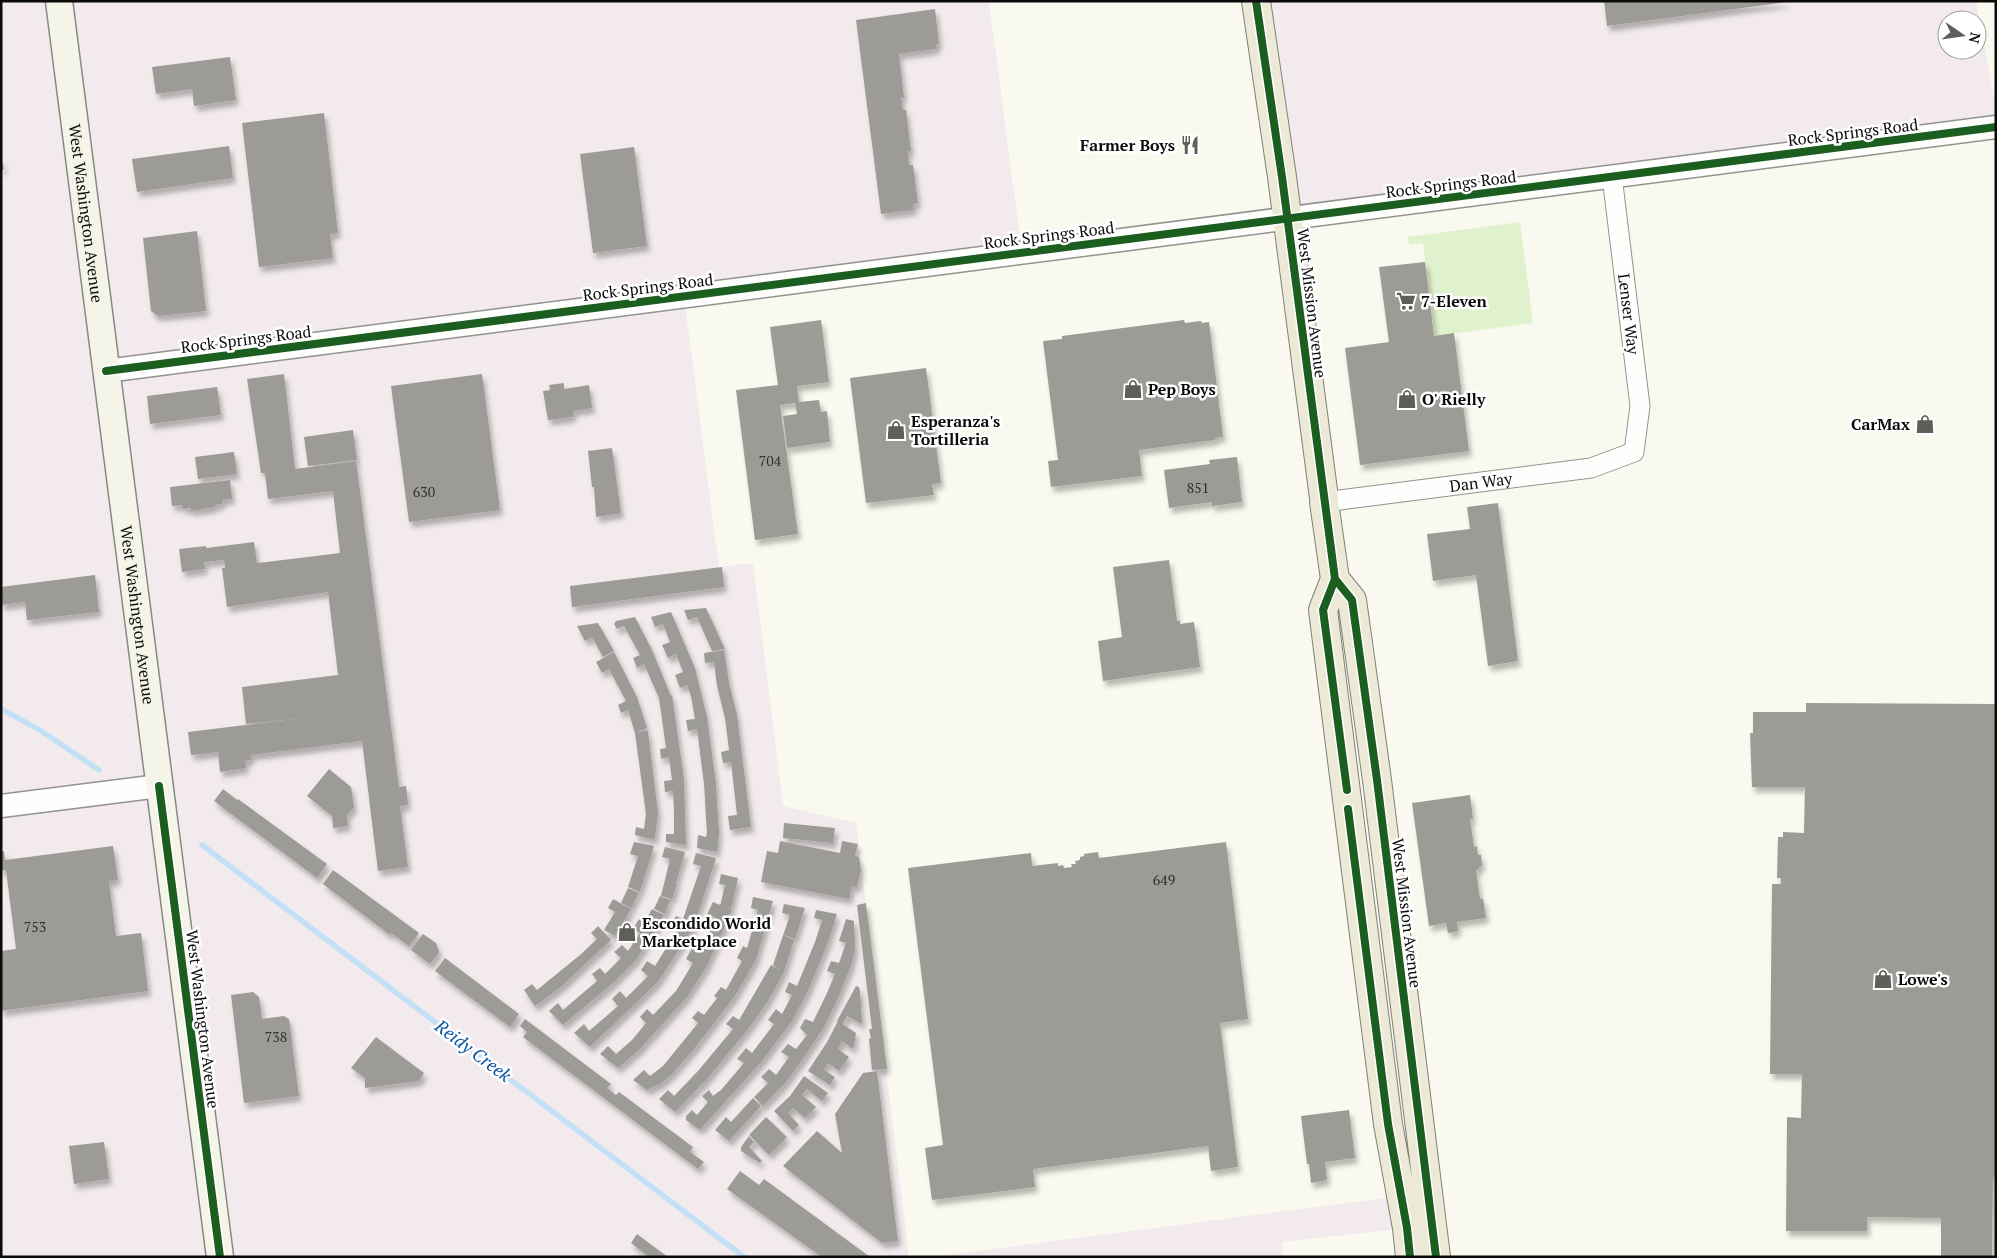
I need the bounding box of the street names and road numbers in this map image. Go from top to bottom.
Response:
street label: Rock Springs Road [1786,113,1920,151]
street label: West Washington Avenue [64,123,109,304]
street label: Rock Springs Road [1384,165,1518,203]
street label: Rock Springs Road [982,216,1116,254]
street label: West Mission Avenue [1292,227,1332,379]
street label: Rock Springs Road [581,268,715,306]
street label: Lenser Way [1613,272,1645,357]
street label: Rock Springs Road [179,320,313,358]
street label: Dan Way [1448,467,1514,497]
street label: West Washington Avenue [115,524,160,706]
street label: West Mission Avenue [1387,837,1427,989]
street label: West Washington Avenue [181,928,225,1110]

